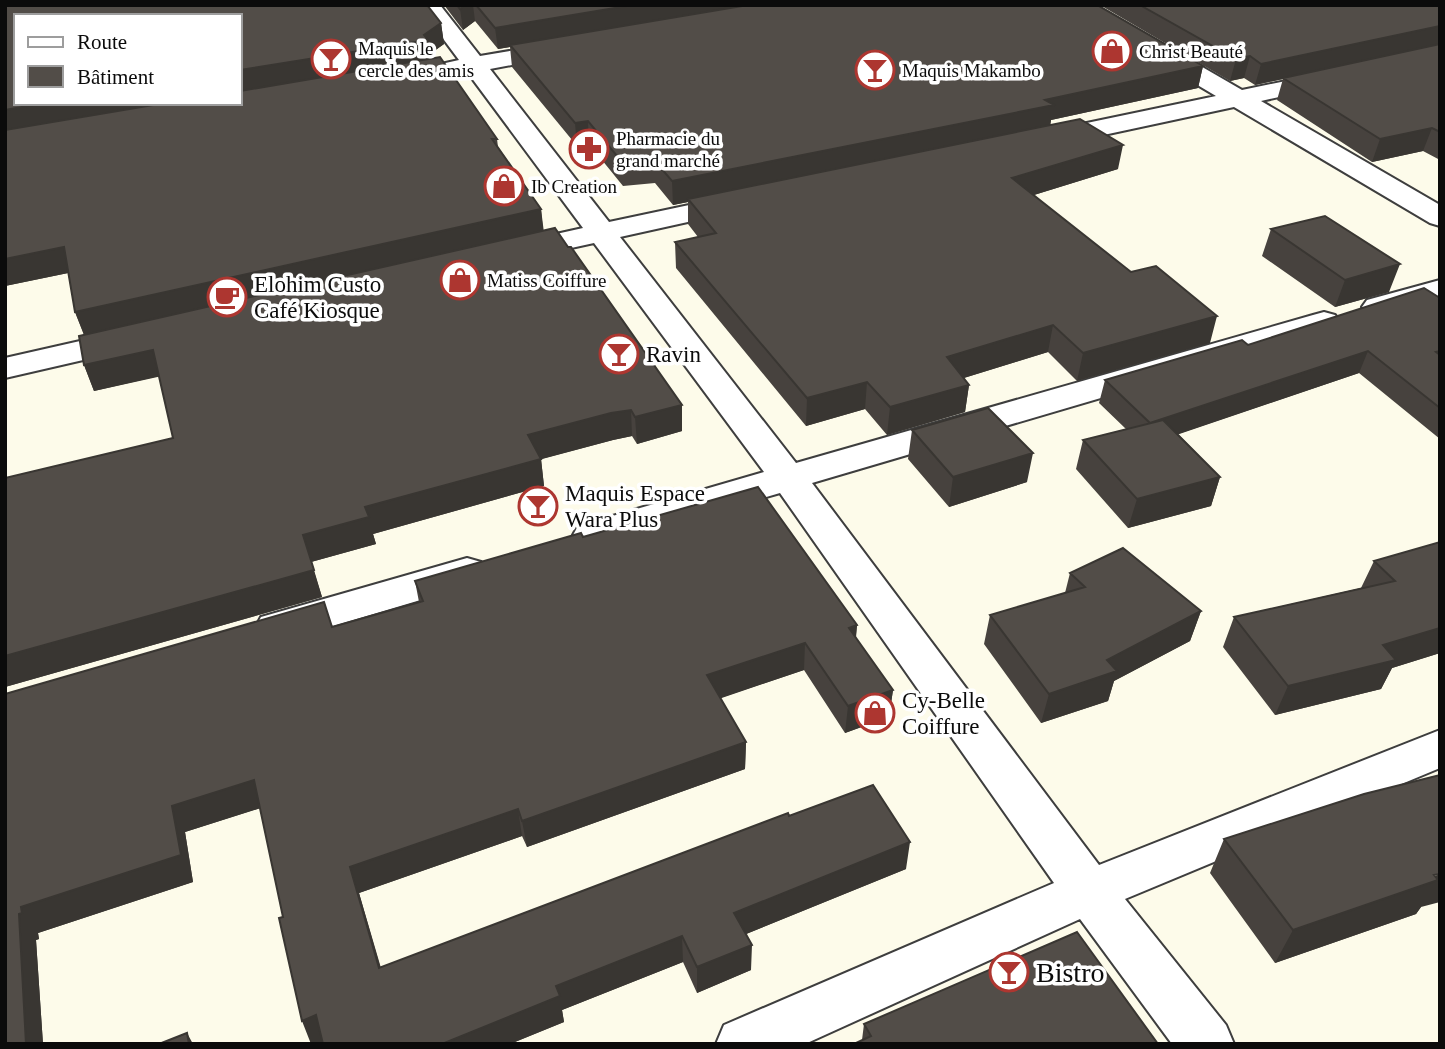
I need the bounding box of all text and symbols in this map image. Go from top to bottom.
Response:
legend [14,14,242,105]
text: Route [77,30,127,54]
shop icon: Christ Beauté [1091,30,1133,72]
bar icon: Maquis le cercle des amis [310,38,352,80]
place label: Maquis le cercle des amis [358,38,474,81]
place label: Christ Beauté [1139,41,1243,62]
bar icon: Maquis Makambo [854,49,896,91]
place label: Maquis Makambo [902,60,1041,81]
text: Bâtiment [77,65,154,89]
pharmacy icon: Pharmacie du grand marché [568,128,610,170]
place label: Pharmacie du grand marché [616,128,720,171]
shop icon: Ib Creation [483,165,525,207]
place label: Ib Creation [531,176,618,197]
shop icon: Matiss Coiffure [439,259,481,301]
place label: Matiss Coiffure [487,270,606,291]
place label: Elohim Custo Café Kiosque [254,272,381,323]
cafe icon: Elohim Custo Café Kiosque [206,276,248,318]
bar icon: Ravin [598,333,640,375]
place label: Ravin [646,342,701,367]
place label: Maquis Espace Wara Plus [565,481,705,532]
bar icon: Maquis Espace Wara Plus [517,485,559,527]
place label: Cy-Belle Coiffure [902,688,985,739]
shop icon: Cy-Belle Coiffure [854,692,896,734]
bar icon: Bistro [988,951,1030,993]
place label: Bistro [1036,957,1104,988]

